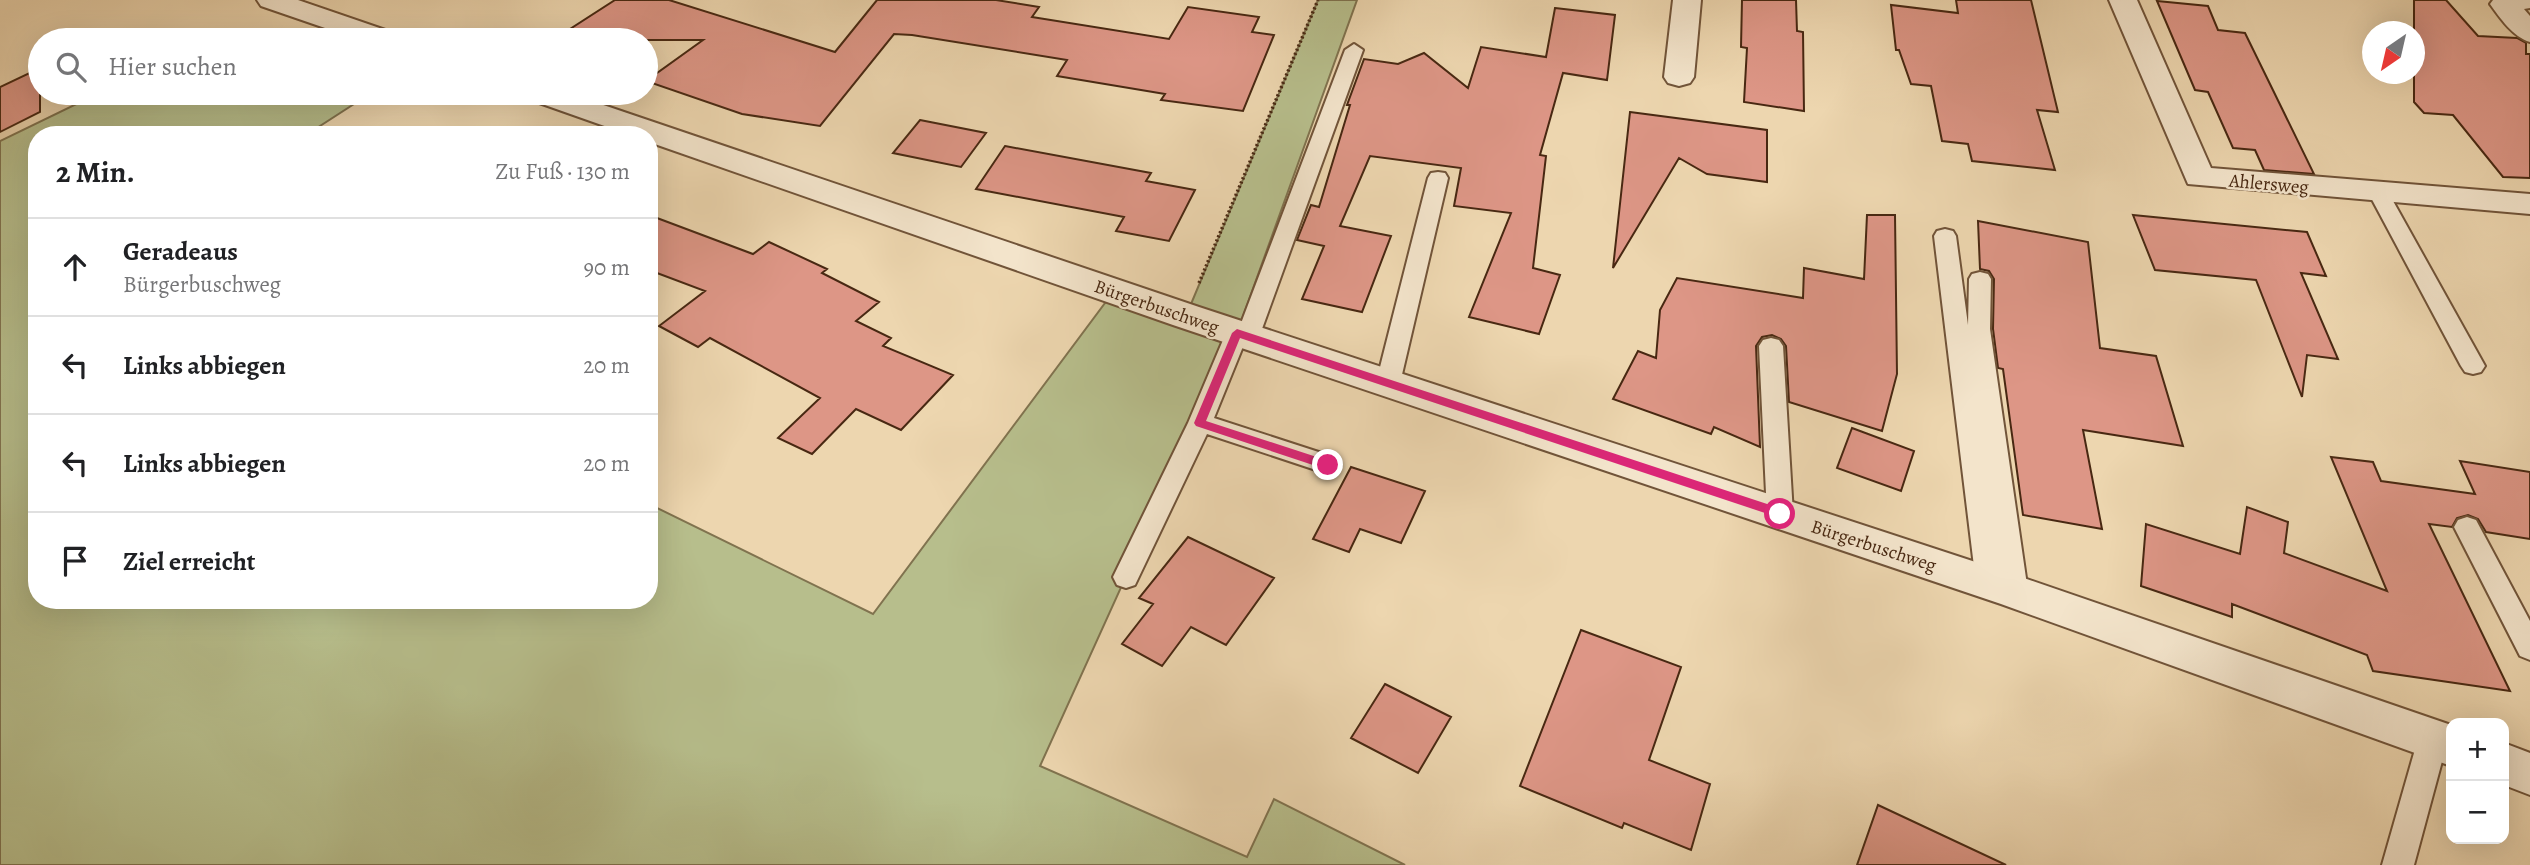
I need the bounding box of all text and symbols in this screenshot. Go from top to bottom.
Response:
north arrow [2362,21,2425,84]
search box [28,28,658,105]
icon: search [52,48,90,86]
text: Hier suchen [108,49,237,84]
text: 2 Min. [56,152,135,192]
text: Zu Fuß · 130 m [495,156,630,187]
street label: Ahlersweg [2227,167,2310,200]
text: Geradeaus [123,234,238,269]
icon: ahead [56,248,94,286]
text: 90 m [584,252,630,283]
text: Bürgerbuschweg [123,269,281,300]
street label: Bürgerbuschweg [1091,273,1223,341]
icon: left [56,346,94,384]
text: Links abbiegen [123,348,286,383]
text: 20 m [583,350,630,381]
icon: left [56,444,94,482]
text: Links abbiegen [123,446,286,481]
text: 20 m [583,448,630,479]
route end [1312,449,1343,480]
route start [1764,498,1795,529]
street label: Bürgerbuschweg [1808,513,1940,579]
icon: arrive [56,542,94,580]
text: Ziel erreicht [123,544,256,579]
map controls [2446,718,2509,844]
button: + [2446,718,2509,781]
button: − [2446,781,2509,844]

